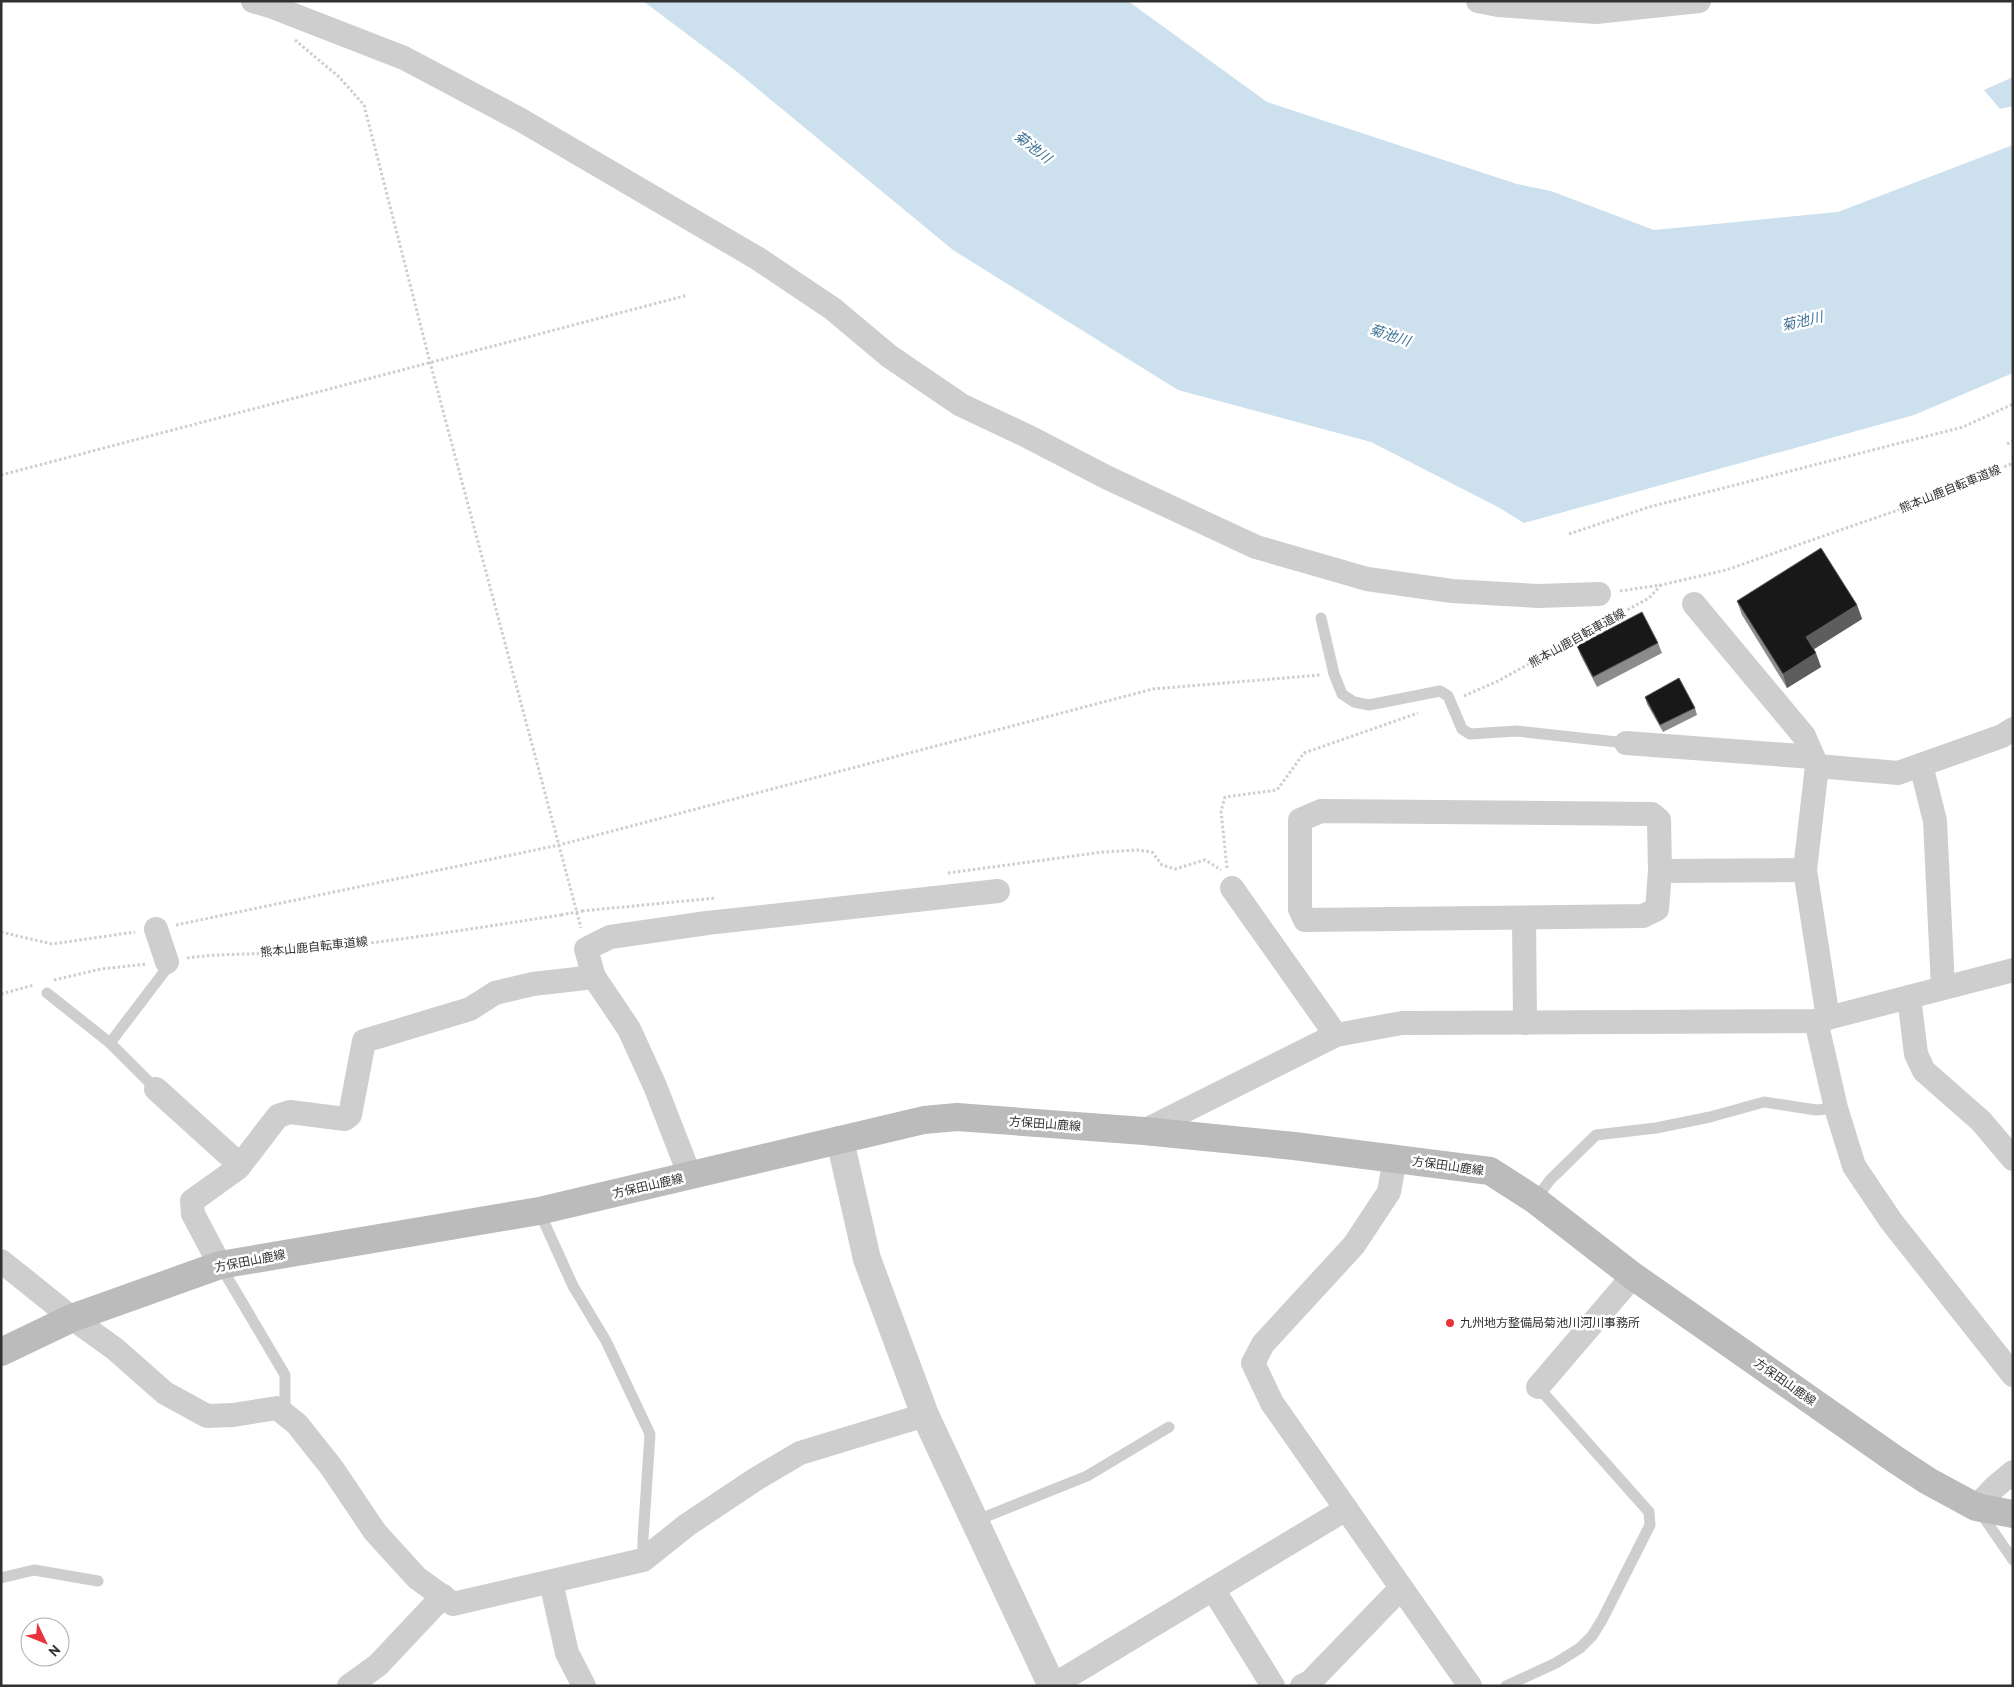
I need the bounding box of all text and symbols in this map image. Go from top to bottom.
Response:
water label: 菊池川 [1011,127,1057,168]
water label: 菊池川 [1780,307,1826,334]
water label: 菊池川 [1367,320,1415,351]
street label: 熊本山鹿自転車道線 [1897,461,2003,516]
street label: 熊本山鹿自転車道線 [1526,605,1628,670]
street label: 熊本山鹿自転車道線 [259,933,368,960]
street label: 方保田山鹿線 [1009,1114,1081,1133]
street label: 方保田山鹿線 [1411,1153,1485,1178]
street label: 方保田山鹿線 [611,1170,685,1201]
street label: 方保田山鹿線 [213,1246,287,1275]
place label: 九州地方整備局菊池川河川事務所 [1460,1315,1640,1330]
marker: 九州地方整備局菊池川河川事務所 [1444,1317,1456,1329]
street label: 方保田山鹿線 [1751,1355,1819,1408]
north arrow [20,1617,70,1667]
text: N [45,1641,64,1660]

